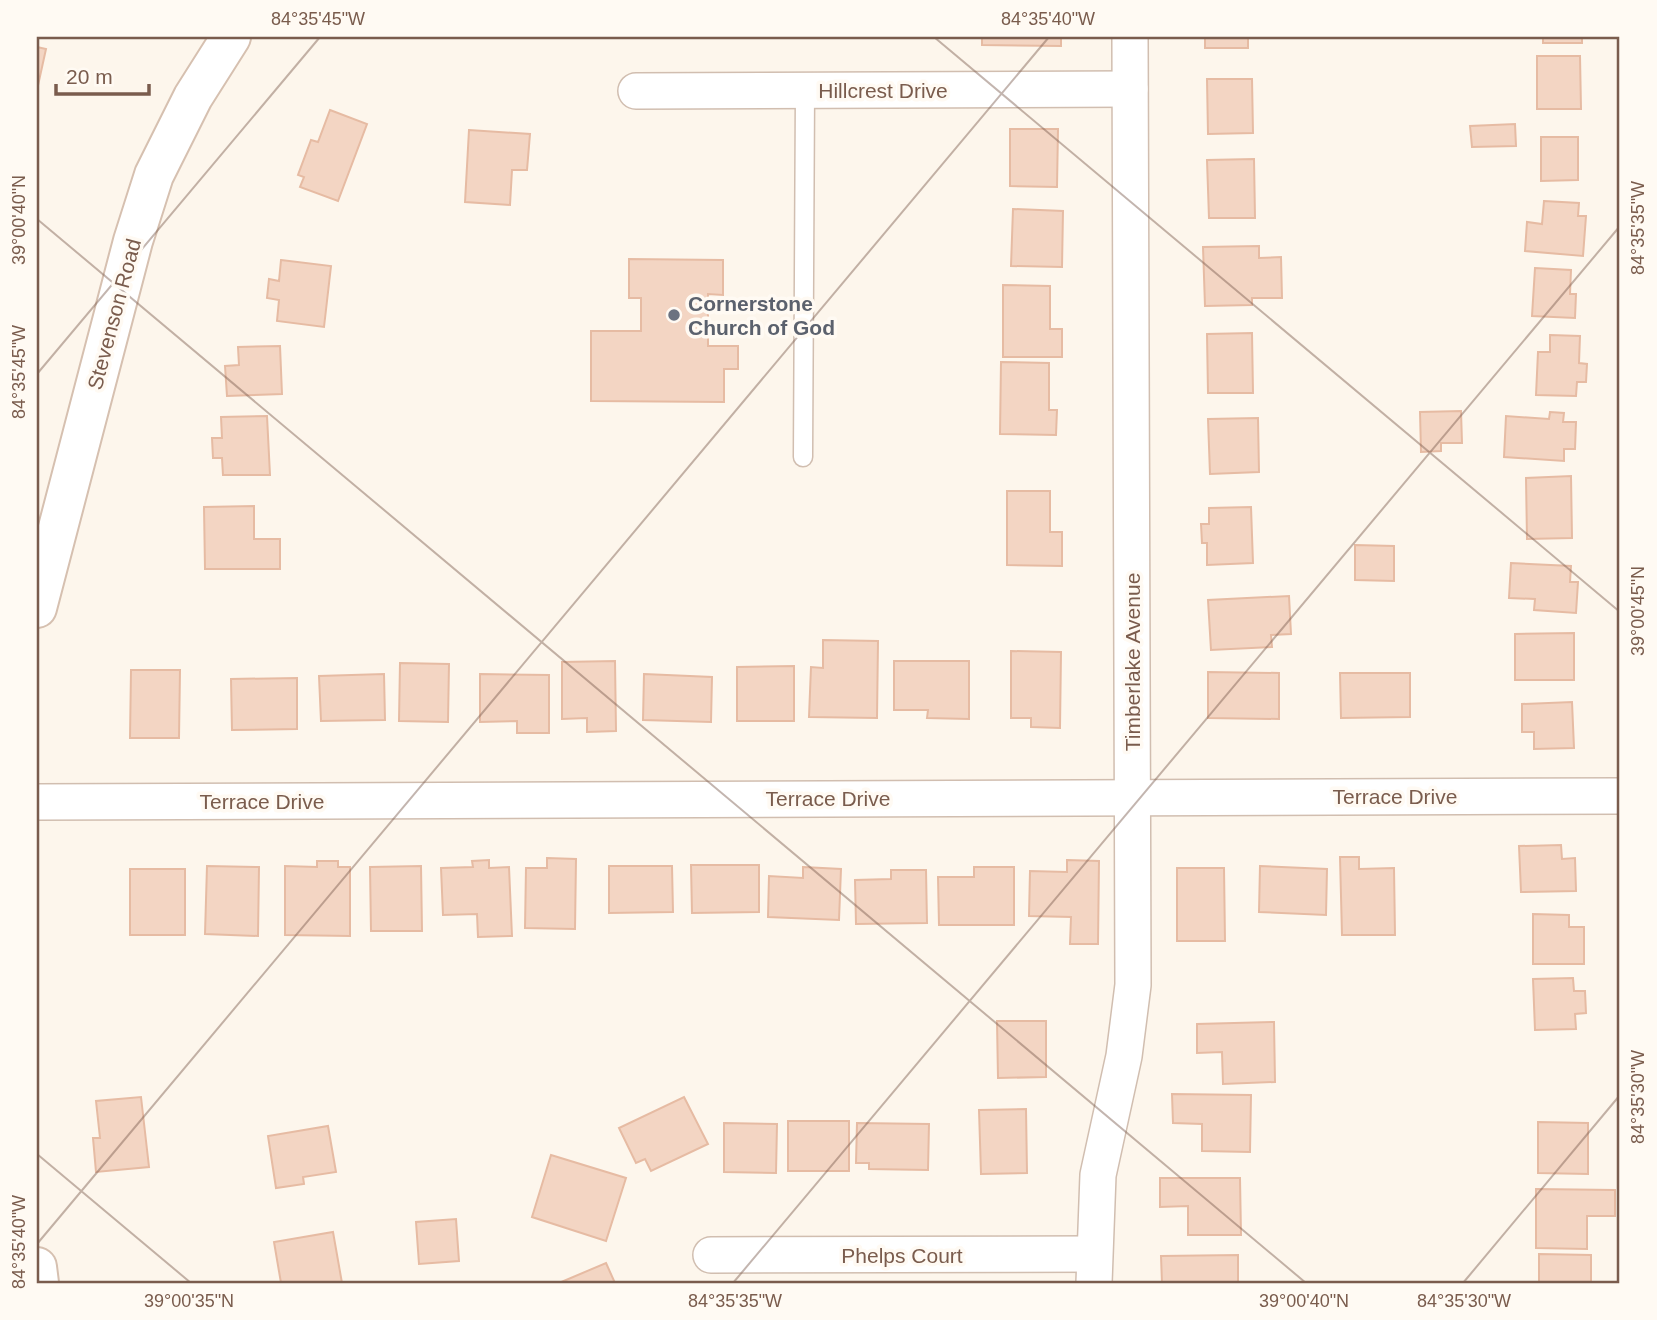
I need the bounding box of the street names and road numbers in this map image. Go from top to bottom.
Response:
street label: Hillcrest Drive [818,79,948,102]
street label: Stevenson Road [83,236,145,392]
street label: Timberlake Avenue [1121,573,1144,751]
street label: Terrace Drive [1333,785,1457,808]
street label: Terrace Drive [766,787,890,810]
street label: Terrace Drive [200,790,324,813]
street label: Phelps Court [841,1244,963,1267]

